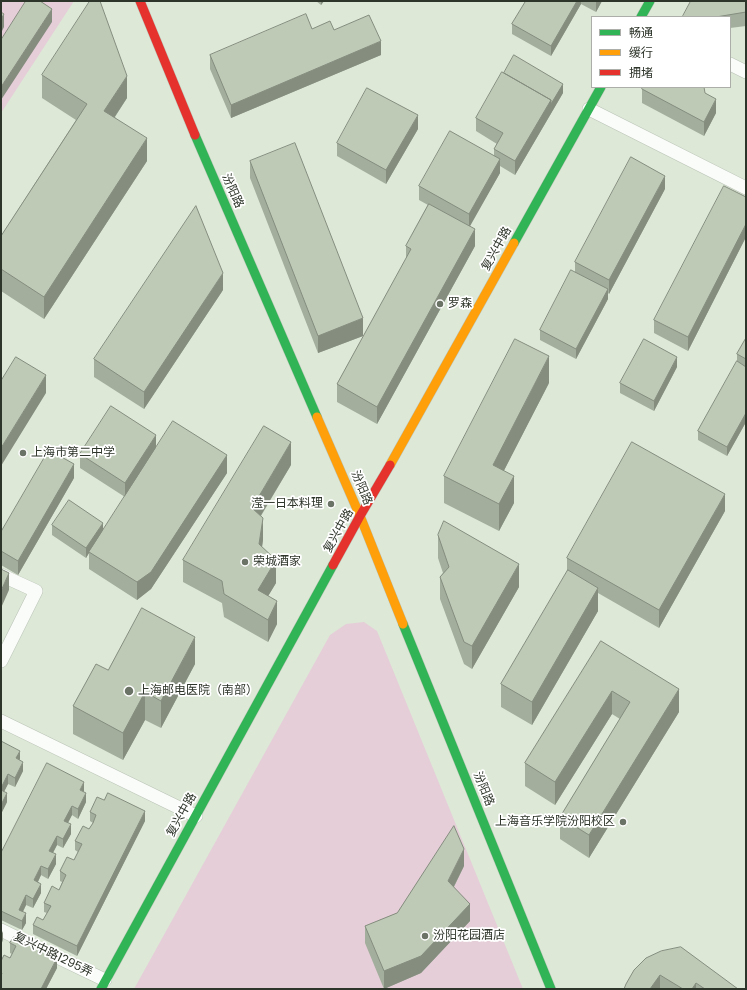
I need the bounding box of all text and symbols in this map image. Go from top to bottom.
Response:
legend [591,16,731,88]
text: 畅通 [629,24,653,41]
text: 缓行 [629,44,653,61]
text: 拥堵 [629,64,653,81]
street label: 汾阳路 [218,172,246,210]
street label: 复兴中路 [479,225,515,273]
place label: 罗森 [448,297,472,311]
marker: 罗森 [435,299,445,309]
place label: 上海市第二中学 [31,446,115,460]
marker: 上海市第二中学 [18,448,28,458]
street label: 汾阳路 [347,469,375,507]
place label: 滢一日本料理 [251,497,323,511]
marker: 滢一日本料理 [326,499,336,509]
street label: 复兴中路 [321,507,357,555]
place label: 荣城酒家 [253,555,301,569]
marker: 荣城酒家 [240,557,250,567]
place label: 上海邮电医院（南部） [138,684,258,698]
marker: 上海邮电医院（南部） [123,685,135,697]
street label: 汾阳路 [470,770,496,808]
street label: 复兴中路 [164,791,200,839]
place label: 上海音乐学院汾阳校区 [495,815,615,829]
marker: 上海音乐学院汾阳校区 [618,817,628,827]
place label: 汾阳花园酒店 [433,929,505,943]
street label: 复兴中路1295弄 [11,930,95,980]
marker: 汾阳花园酒店 [420,931,430,941]

